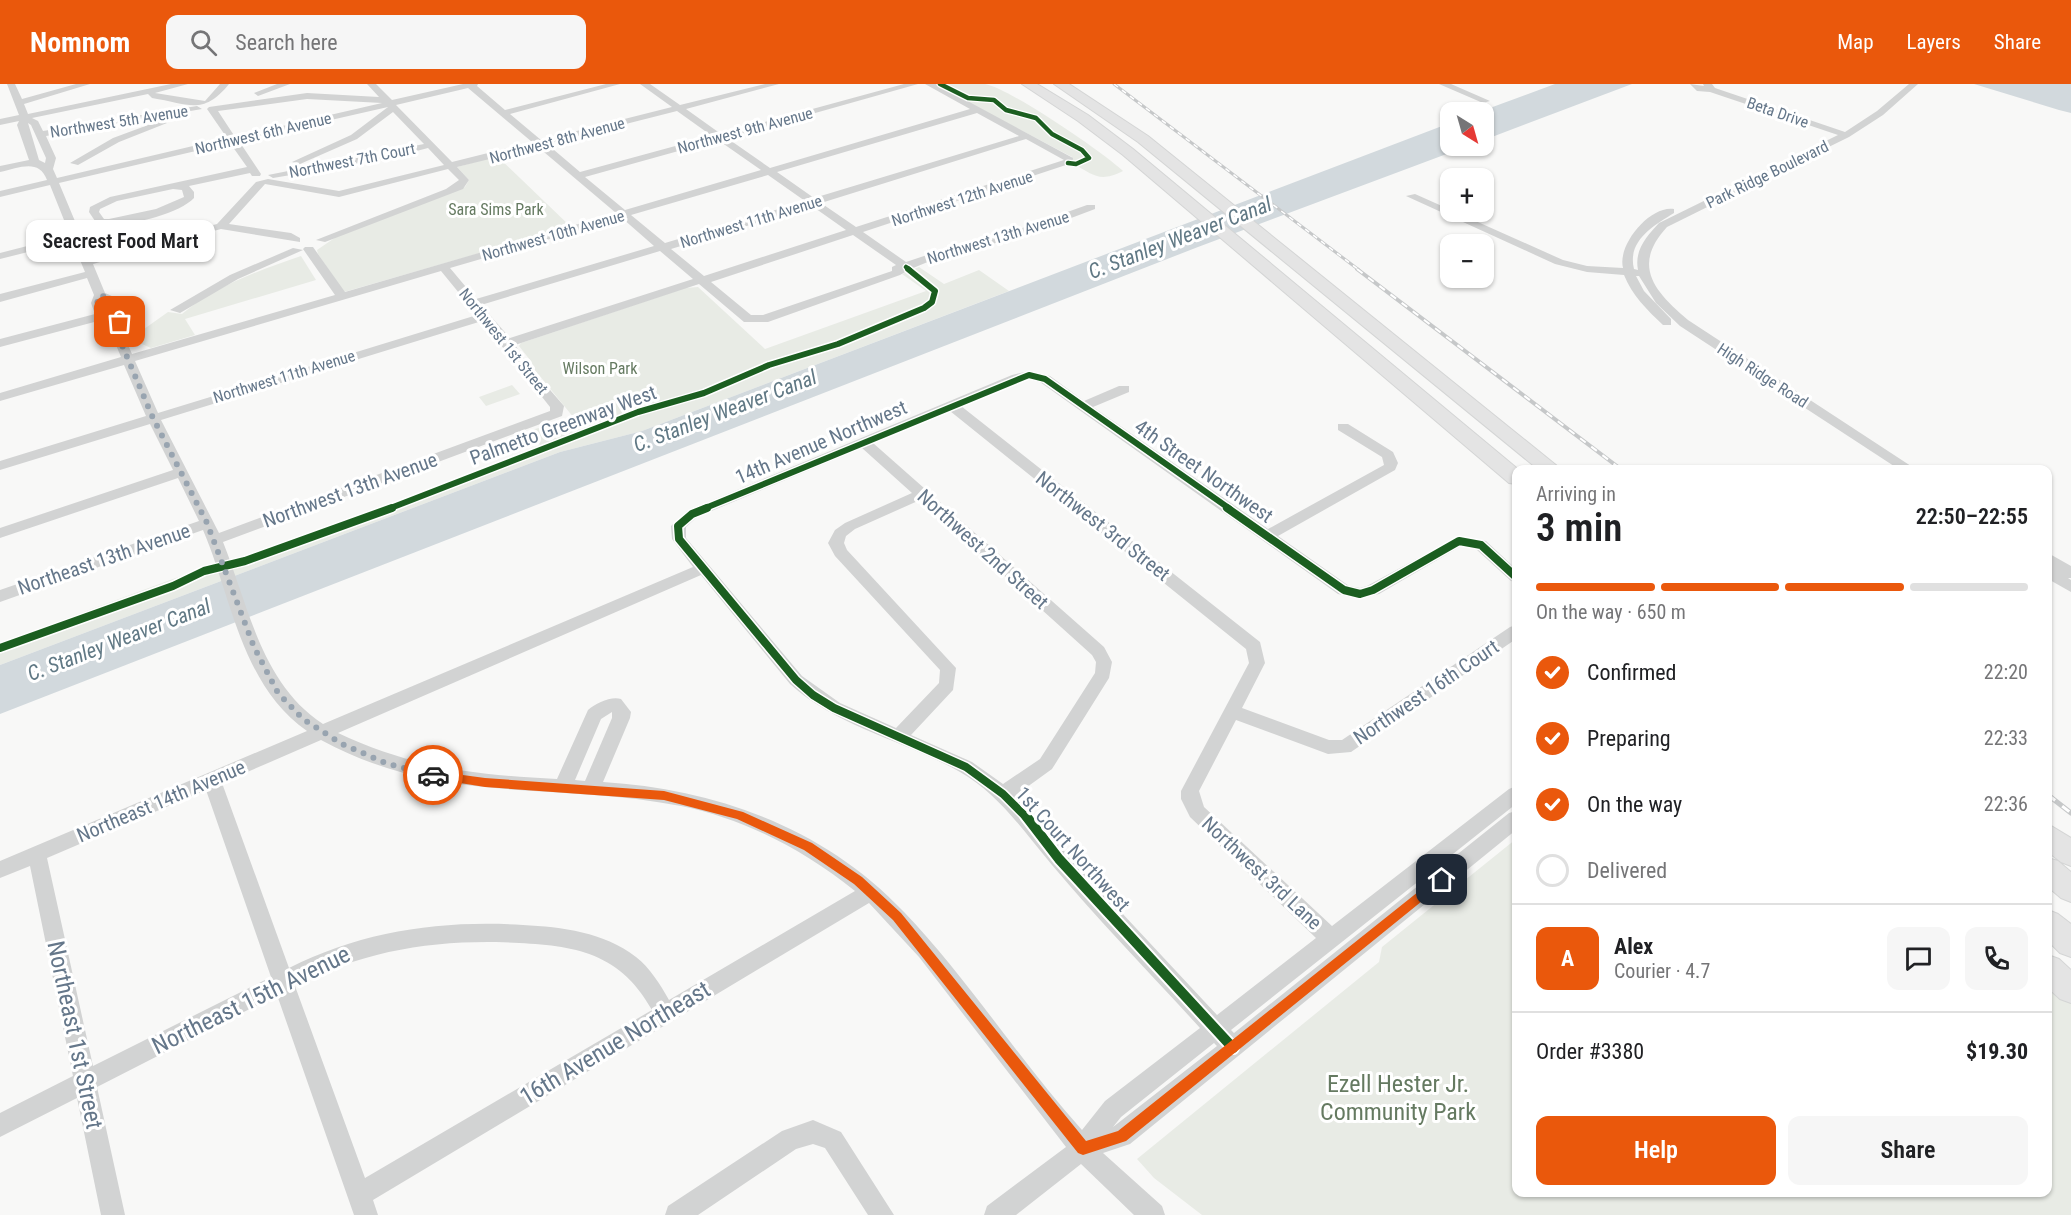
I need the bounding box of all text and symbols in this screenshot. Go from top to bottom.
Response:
search box [166,15,586,69]
text: Nomnom [30,26,130,59]
icon: search [187,26,220,59]
text: Search here [235,30,338,55]
text: Map [1837,30,1874,54]
text: Layers [1907,30,1961,54]
text: Share [1994,30,2041,54]
street label: Beta Drive [1744,93,1811,132]
street label: Northwest 5th Avenue [49,101,189,142]
north arrow [1440,102,1494,156]
map controls [1440,102,1494,288]
street label: Northwest 9th Avenue [675,103,815,158]
street label: Northwest 6th Avenue [193,109,333,158]
street label: Northwest 8th Avenue [487,113,627,168]
street label: Park Ridge Boulevard [1703,137,1832,212]
street label: Northwest 7th Court [287,139,417,182]
street label: Northwest 12th Avenue [889,167,1035,230]
button: + [1440,168,1494,222]
street label: Northwest 11th Avenue [678,191,824,252]
water label: C. Stanley Weaver Canal [1085,192,1275,284]
park label: Sara Sims Park [448,200,544,219]
street label: Northwest 10th Avenue [480,206,627,265]
street label: Northwest 13th Avenue [925,207,1071,268]
callout: Seacrest Food Mart [26,220,214,262]
text: Seacrest Food Mart [43,229,199,253]
button: − [1440,234,1494,288]
street label: Northwest 1st Street [455,285,552,398]
pin [94,296,145,347]
icon: bag [103,305,136,338]
street label: High Ridge Road [1714,339,1812,412]
street label: Northwest 11th Avenue [211,346,357,407]
park label: Wilson Park [563,359,638,378]
water label: C. Stanley Weaver Canal [630,365,820,457]
street label: Palmetto Greenway West [466,380,660,470]
street label: 14th Avenue Northwest [732,395,910,489]
street label: 4th Street Northwest [1130,414,1278,528]
street label: Northwest 13th Avenue [259,447,441,533]
street label: Northwest 3rd Street [1031,466,1175,586]
text: Arriving in [1536,482,1616,506]
street label: Northwest 2nd Street [913,484,1053,614]
text: 22:50–22:55 [1916,504,2028,529]
text: 3 min [1536,505,1622,551]
street label: Northeast 13th Avenue [15,518,193,600]
water label: C. Stanley Weaver Canal [24,594,214,686]
text: On the way · 650 m [1536,600,1686,624]
street label: Northwest 16th Court [1349,634,1503,749]
icon: check [1536,656,1569,689]
text: Confirmed [1587,660,1676,685]
text: 22:20 [1984,660,2028,684]
icon: check [1536,722,1569,755]
text: Preparing [1587,726,1671,751]
text: 22:33 [1984,726,2028,750]
courier [403,745,463,805]
street label: Northeast 14th Avenue [73,755,249,847]
icon: car [417,759,450,792]
street label: 1st Court Northwest [1011,782,1135,916]
icon: check [1536,788,1569,821]
text: On the way [1587,792,1682,817]
text: 22:36 [1984,792,2028,816]
street label: Northwest 3rd Lane [1197,811,1327,935]
pin [1416,854,1467,905]
text: Delivered [1587,858,1667,883]
icon: home [1425,863,1458,896]
button: chat [1887,927,1950,990]
button: phone [1965,927,2028,990]
text: Alex [1614,934,1653,959]
street label: Northeast 1st Street [41,938,109,1132]
street label: Northeast 15th Avenue [147,940,355,1060]
text: A [1561,946,1574,971]
text: Courier · 4.7 [1614,959,1710,983]
street label: 16th Avenue Northeast [515,975,715,1111]
text: Order #3380 [1536,1039,1644,1064]
text: $19.30 [1966,1039,2028,1064]
park label: Ezell Hester Jr. Community Park [1320,1070,1476,1126]
button: Help [1536,1116,1776,1185]
button: Share [1788,1116,2028,1185]

